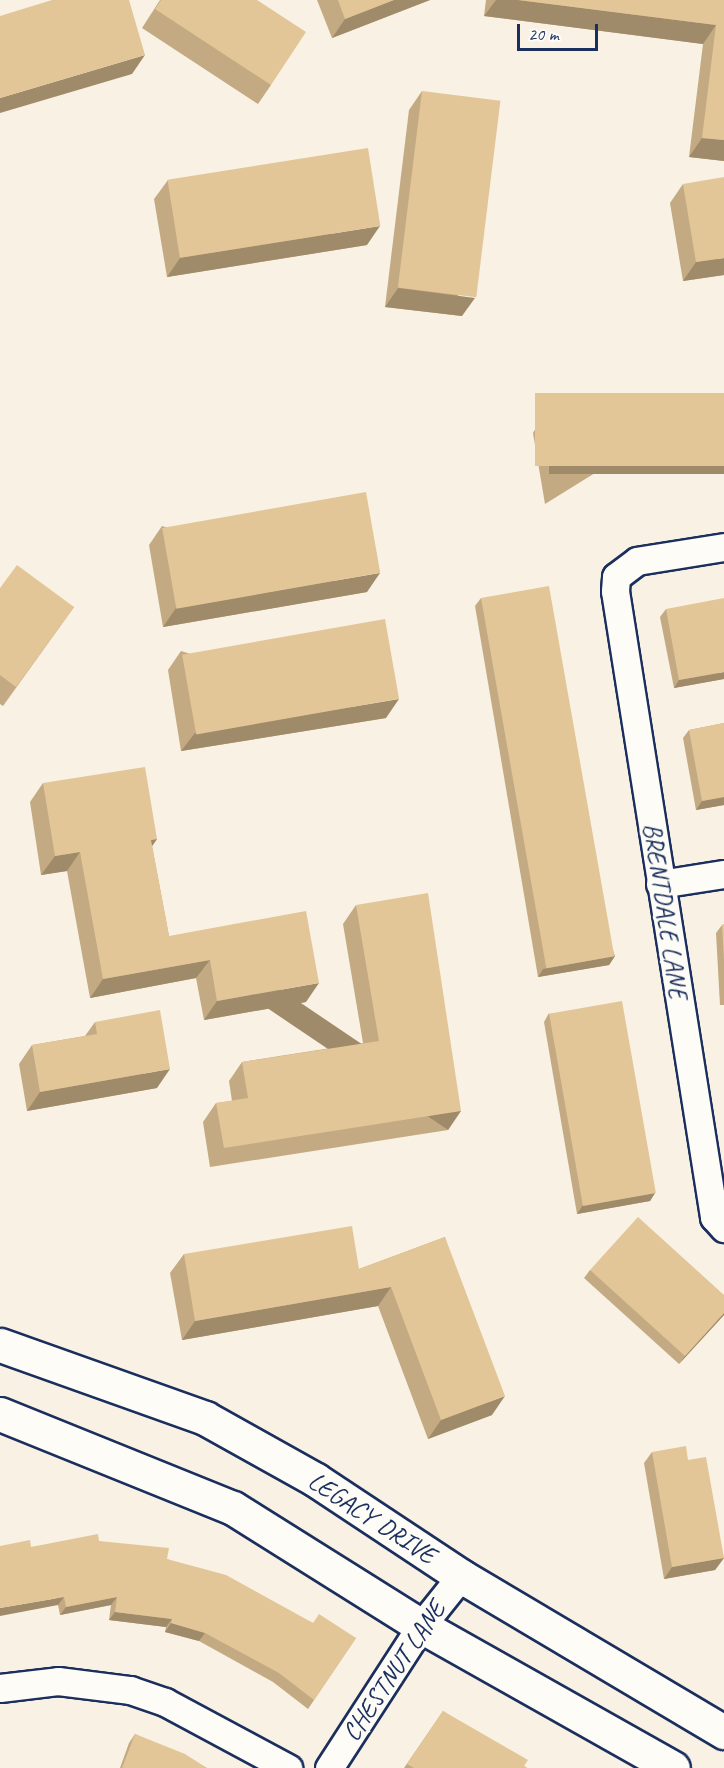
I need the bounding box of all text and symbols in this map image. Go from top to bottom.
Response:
scale bar [520,12,601,50]
text: 20 m [528,23,559,45]
street label: BRENTDALE LANE [636,821,694,1001]
street label: LEGACY DRIVE [302,1465,442,1571]
street label: CHESTNUT LANE [335,1595,453,1747]

